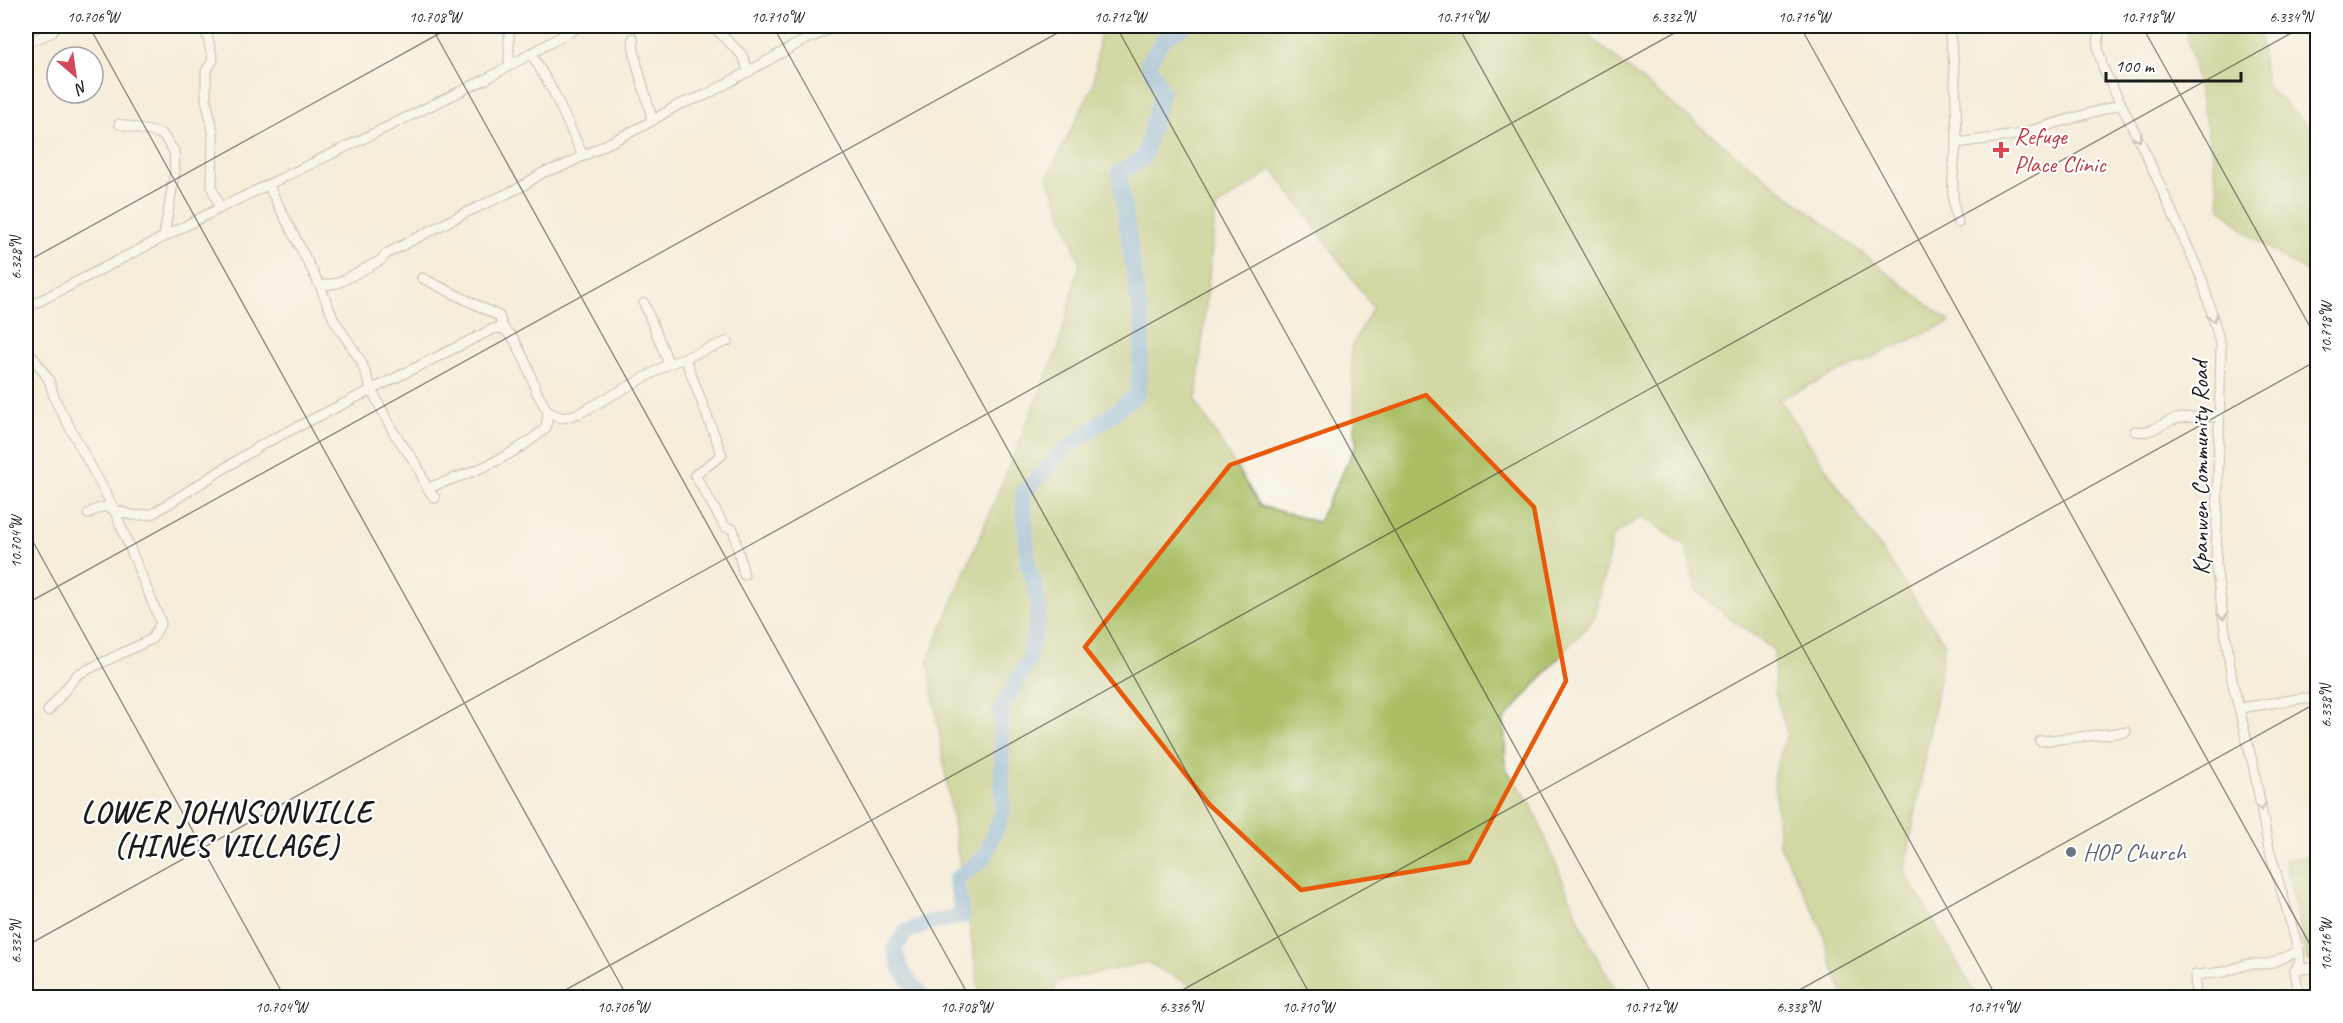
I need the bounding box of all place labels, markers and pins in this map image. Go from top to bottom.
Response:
place label: Refuge Place Clinic [2014,121,2107,179]
marker: Refuge Place Clinic [1992,141,2010,159]
place label: HOP Church [2083,837,2188,867]
marker: HOP Church [2064,845,2078,859]

